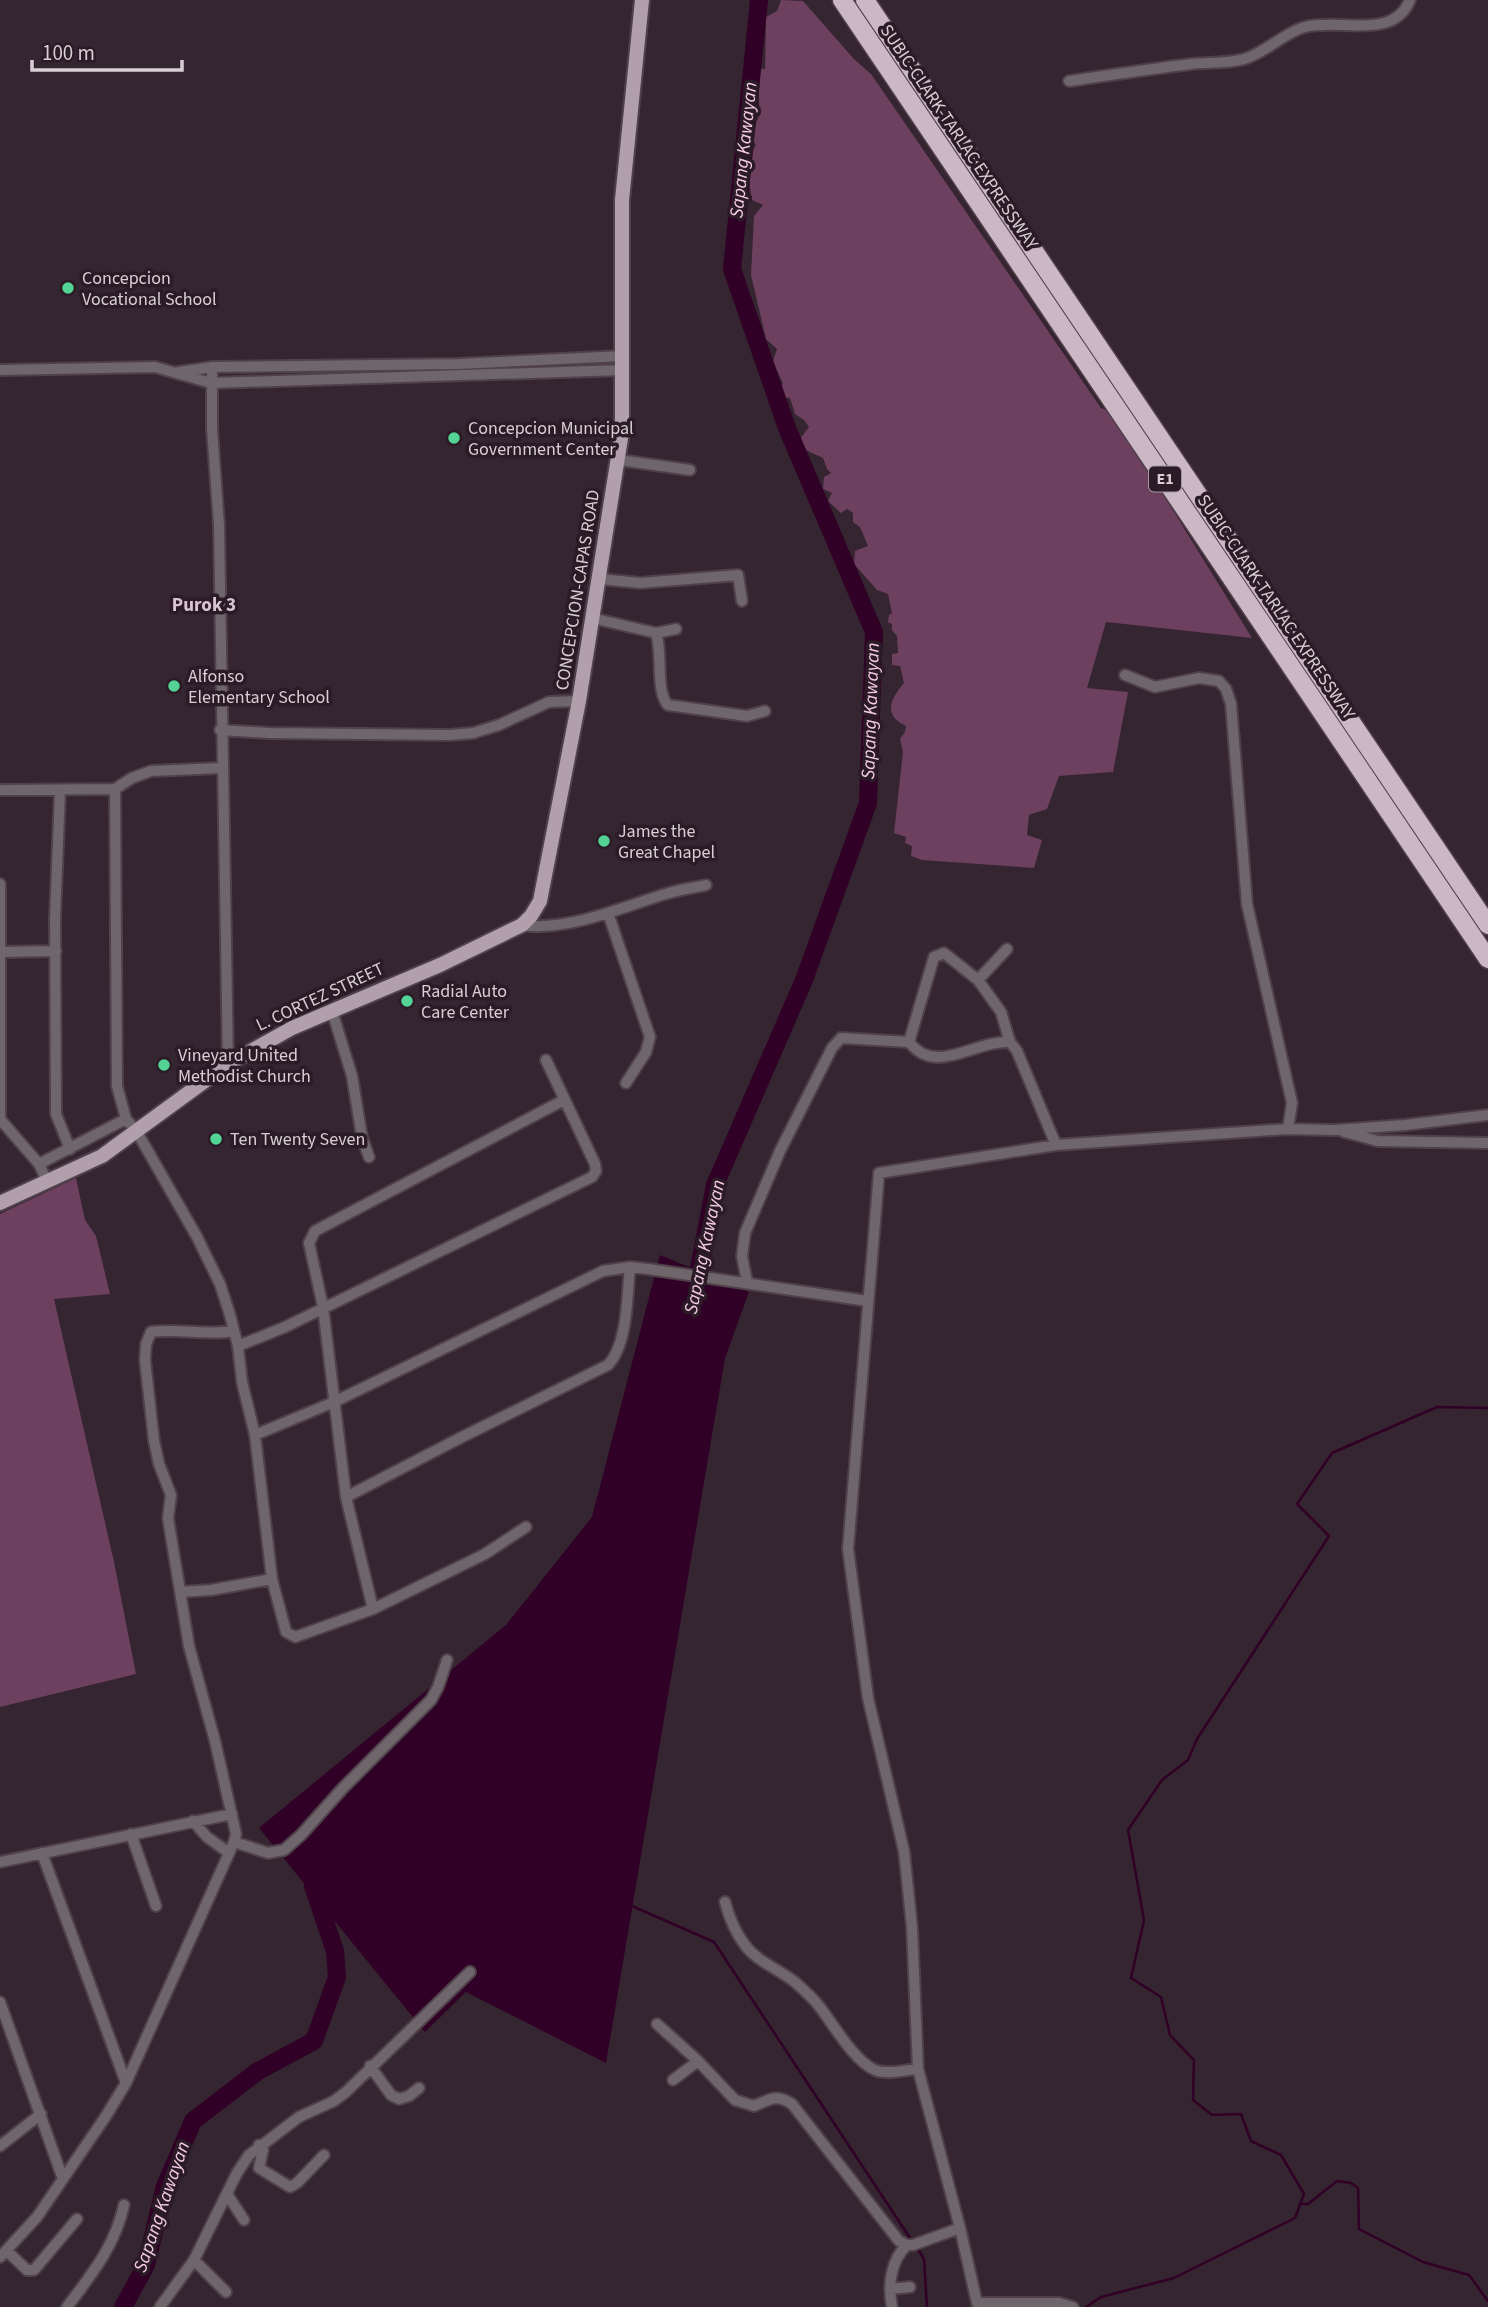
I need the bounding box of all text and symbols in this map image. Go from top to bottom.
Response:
street label: SUBIC-CLARK-TARLAC EXPRESSWAY [874,19,1044,255]
scale bar [32,28,182,72]
text: 100 m [42,38,95,68]
water label: Sapang Kawayan [723,81,765,219]
place label: Concepcion Vocational School [82,266,217,312]
marker: Concepcion Vocational School [60,280,76,296]
place label: Concepcion Municipal Government Center [468,416,634,462]
marker: Concepcion Municipal Government Center [446,430,462,446]
road number: E1 [1149,466,1181,492]
street label: CONCEPCION-CAPAS ROAD [550,488,606,692]
street label: SUBIC-CLARK-TARLAC EXPRESSWAY [1191,489,1361,725]
district label: Purok 3 [172,592,236,619]
water label: Sapang Kawayan [855,642,887,780]
place label: Alfonso Elementary School [188,664,330,710]
marker: Alfonso Elementary School [166,678,182,694]
place label: James the Great Chapel [618,819,715,865]
marker: James the Great Chapel [596,833,612,849]
street label: L. CORTEZ STREET [252,956,388,1038]
place label: Radial Auto Care Center [421,979,510,1025]
marker: Radial Auto Care Center [399,993,415,1009]
place label: Vineyard United Methodist Church [178,1043,311,1089]
marker: Vineyard United Methodist Church [156,1057,172,1073]
place label: Ten Twenty Seven [230,1127,365,1152]
marker: Ten Twenty Seven [208,1131,224,1147]
water label: Sapang Kawayan [678,1177,732,1317]
water label: Sapang Kawayan [127,2138,197,2276]

